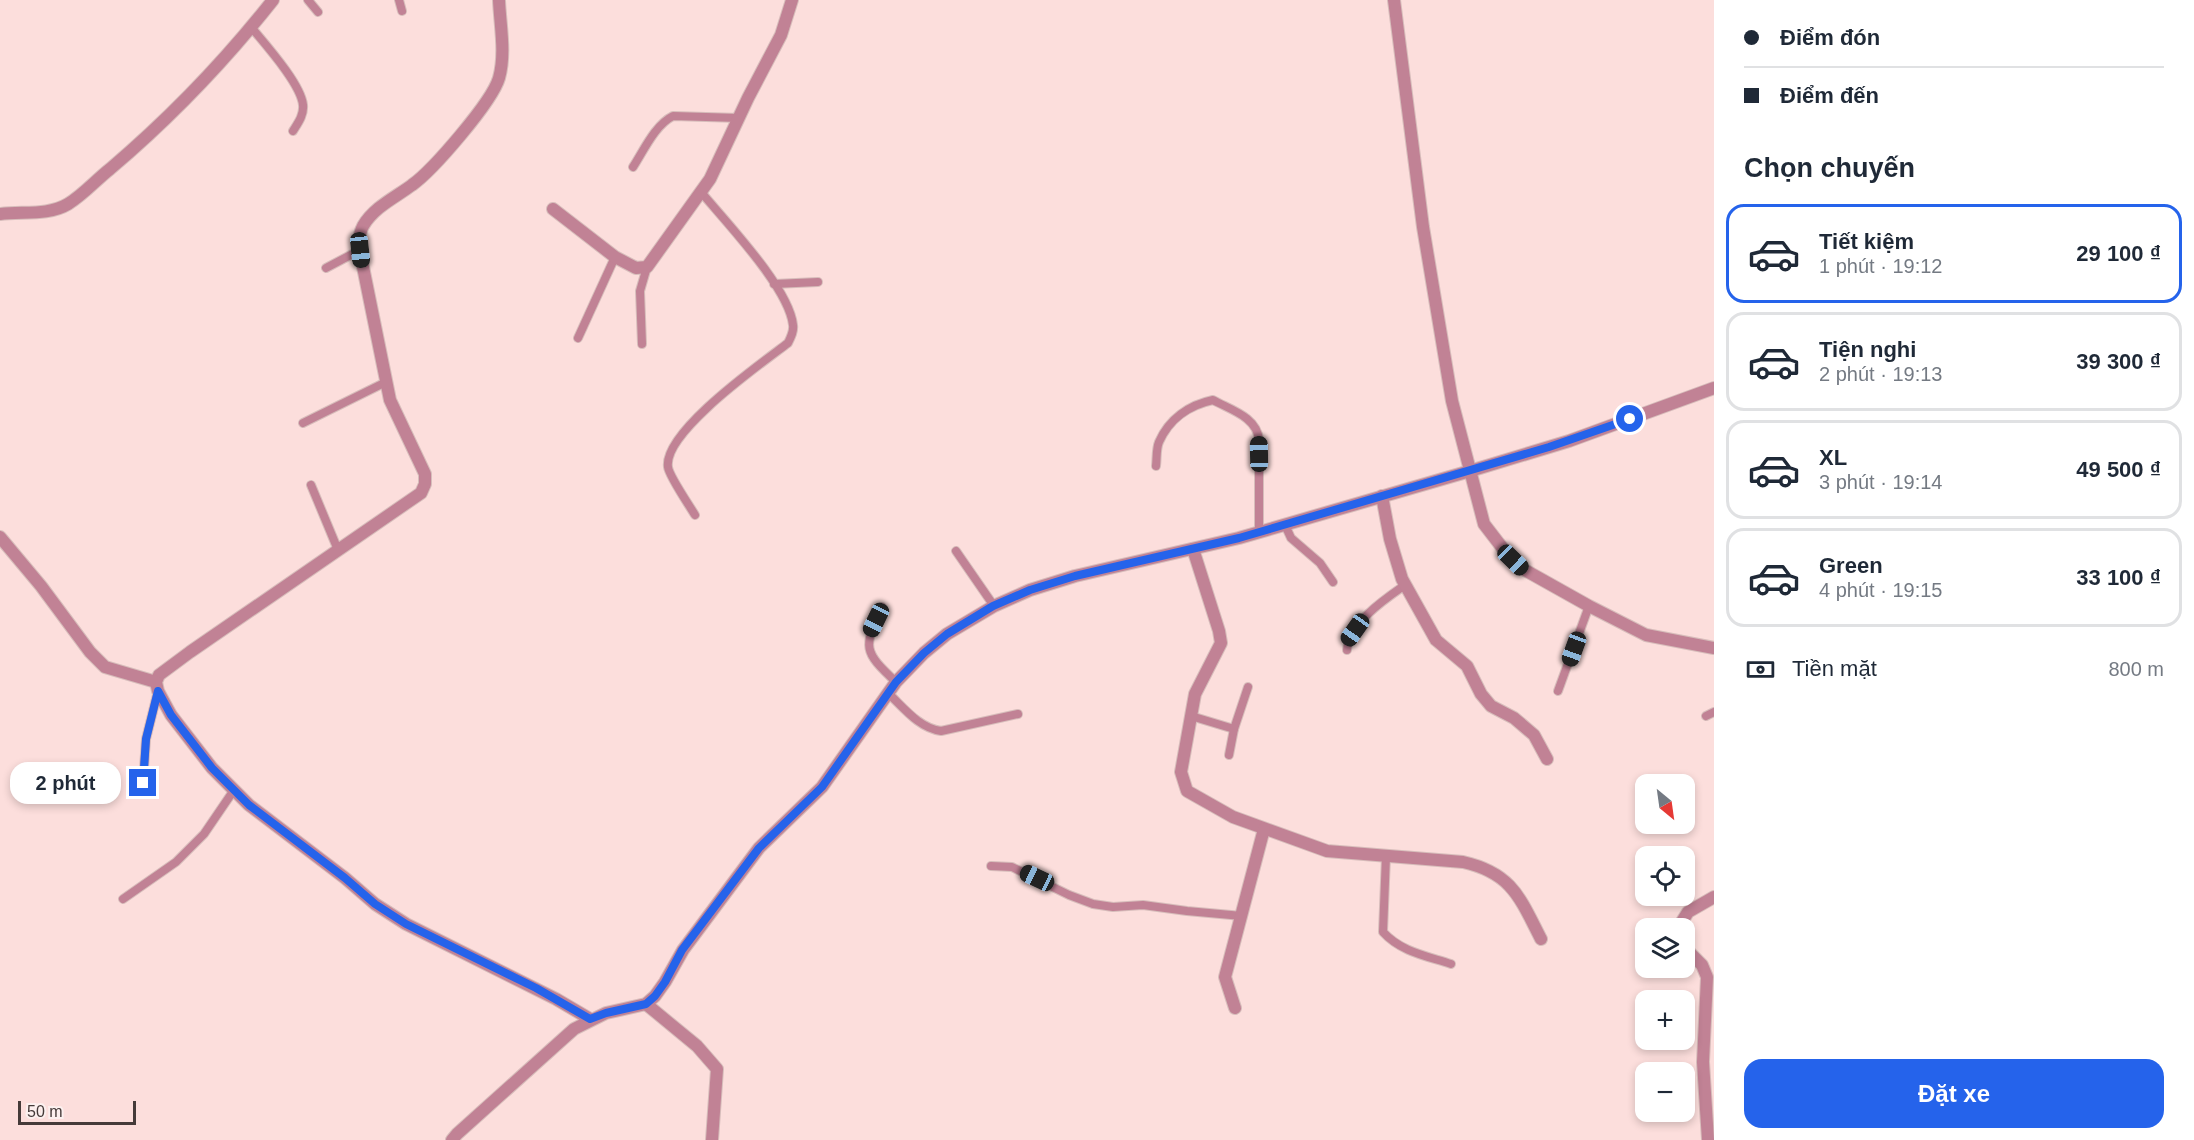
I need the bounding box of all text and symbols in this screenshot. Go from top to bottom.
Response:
text: Điểm đón [1780,25,1880,50]
text: Điểm đến [1780,83,1879,108]
text: Chọn chuyến [1744,153,1915,183]
icon: car [1747,227,1801,281]
text: Tiết kiệm [1819,229,1914,254]
car [349,231,371,269]
text: 29 100 ₫ [2076,241,2161,266]
text: 1 phút · 19:12 [1819,255,1942,277]
icon: car [1747,335,1801,389]
text: Tiện nghi [1819,337,1916,362]
text: 39 300 ₫ [2076,349,2161,374]
text: 2 phút · 19:13 [1819,363,1942,385]
route start [1616,405,1643,432]
car [1250,436,1268,472]
icon: car [1747,443,1801,497]
text: XL [1819,445,1847,470]
text: 49 500 ₫ [2076,457,2161,482]
text: 3 phút · 19:14 [1819,471,1942,493]
car [1494,541,1532,579]
icon: car [1747,551,1801,605]
text: Green [1819,553,1883,578]
text: 33 100 ₫ [2076,565,2161,590]
text: 4 phút · 19:15 [1819,579,1942,601]
car [860,600,892,640]
car [1337,610,1373,650]
car [1559,629,1589,669]
icon: cash [1744,653,1777,686]
text: Tiền mặt [1792,656,1877,681]
text: 800 m [2108,658,2164,680]
callout: 2 phút [11,762,122,804]
route end [129,769,156,796]
text: 2 phút [36,772,96,794]
north arrow [1635,774,1695,834]
map controls [1635,774,1695,1122]
button: locate [1635,846,1695,906]
car [1017,862,1057,894]
button: layers [1635,918,1695,978]
button: + [1635,990,1695,1050]
button: Đặt xe [1744,1059,2164,1128]
button: − [1635,1062,1695,1122]
scale bar [18,1098,136,1126]
text: 50 m [27,1103,63,1120]

